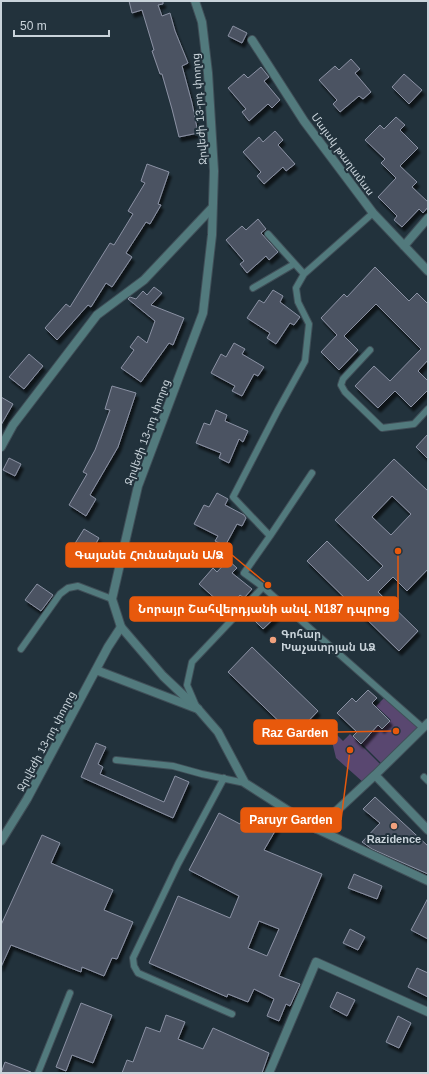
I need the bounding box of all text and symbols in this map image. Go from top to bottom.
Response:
scale bar [14,12,109,38]
text: 50 m [20,19,47,33]
street label: Ջրվեժի 13-րդ փողոց [189,53,210,165]
street label: Մայակ թաղամաս [308,111,377,198]
street label: Ջրվեժի 13-րդ փողոց [122,377,173,487]
callout: Գայանե Հունանյան Ա/Ձ [66,543,232,567]
text: Գայանե Հունանյան Ա/Ձ [74,548,224,562]
callout: Նորայր Շահվերդյանի անվ. N187 դպրոց [130,597,398,621]
text: Նորայր Շահվերդյանի անվ. N187 դպրոց [138,602,390,616]
place label: Գոհար Խաչատրյան ԱՁ [281,628,376,654]
marker: Գոհար Խաչատրյան ԱՁ [268,635,278,645]
street label: Ջրվեժի 13-րդ փողոց [14,689,78,794]
callout: Raz Garden [254,720,337,744]
text: Raz Garden [262,726,328,740]
callout: Paruyr Garden [241,808,341,832]
text: Paruyr Garden [249,813,333,827]
marker: Razidence [389,821,399,831]
place label: Razidence [367,833,421,845]

